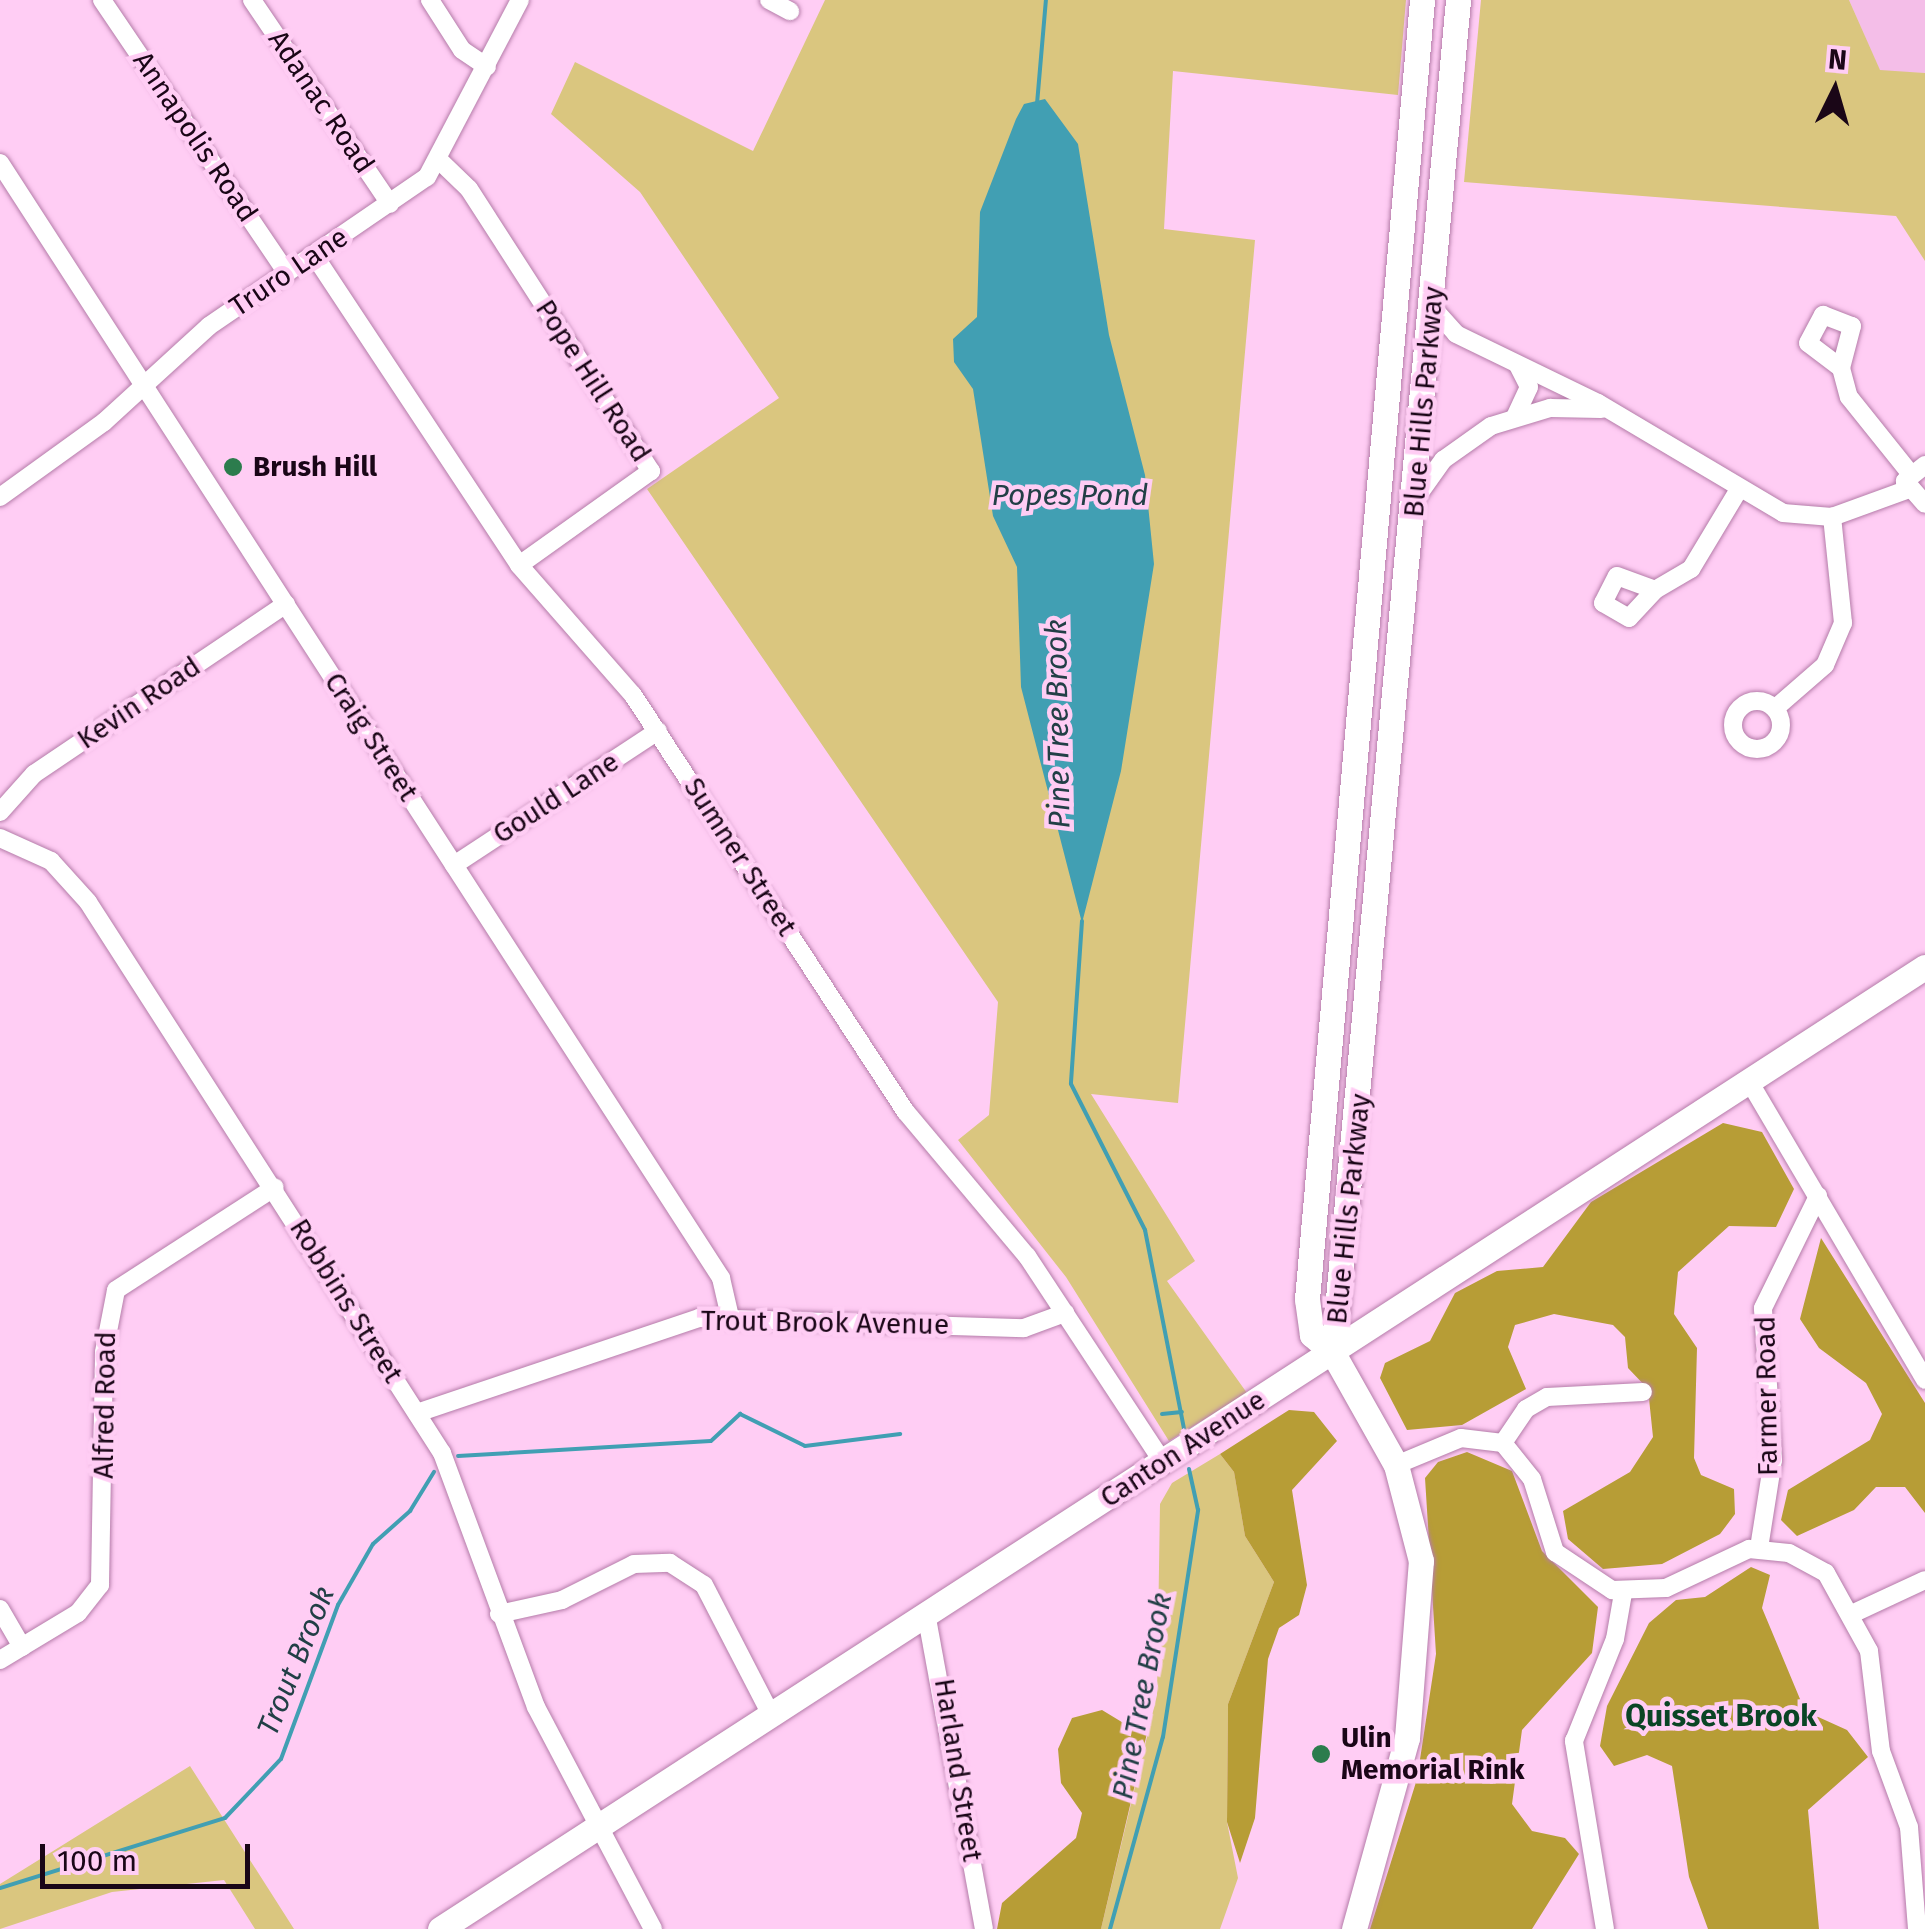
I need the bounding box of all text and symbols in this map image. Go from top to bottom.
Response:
street label: Adanac Road [261,24,381,180]
north arrow [1785,40,1885,140]
text: N [1827,42,1848,77]
street label: Annapolis Road [126,45,264,229]
street label: Truro Lane [224,220,354,324]
street label: Blue Hills Parkway [1397,285,1451,519]
street label: Pope Hill Road [528,294,658,468]
place label: Brush Hill [253,450,377,484]
marker: Brush Hill [222,456,244,478]
water label: Popes Pond [992,477,1148,513]
water label: Pine Tree Brook [1038,619,1078,829]
street label: Kevin Road [71,650,207,756]
street label: Craig Street [317,667,425,807]
street label: Gould Lane [487,745,625,851]
street label: Sumner Street [677,772,803,942]
street label: Blue Hills Parkway [1320,1092,1378,1326]
street label: Robbins Street [282,1213,410,1389]
street label: Trout Brook Avenue [701,1304,949,1342]
street label: Farmer Road [1749,1316,1785,1476]
street label: Alfred Road [87,1331,123,1479]
street label: Canton Avenue [1094,1383,1272,1515]
water label: Trout Brook [250,1581,342,1741]
water label: Pine Tree Brook [1104,1590,1180,1802]
street label: Harland Street [927,1676,989,1864]
district label: Quisset Brook [1625,1698,1817,1734]
place label: Ulin Memorial Rink [1341,1721,1524,1787]
marker: Ulin Memorial Rink [1310,1743,1332,1765]
scale bar [45,1824,255,1886]
text: 100 m [57,1843,137,1879]

